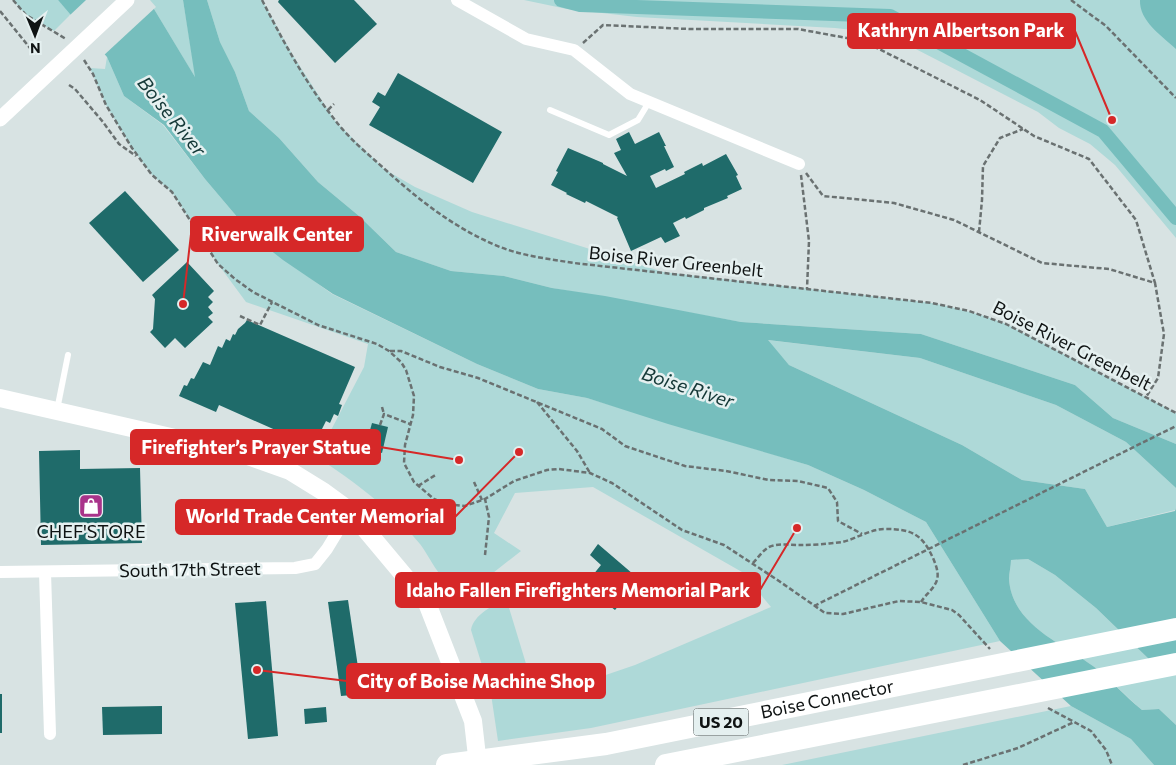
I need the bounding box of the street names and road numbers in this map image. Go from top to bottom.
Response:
street label: Boise River Greenbelt [588,241,764,281]
street label: Boise River Greenbelt [989,296,1156,395]
street label: South 17th Street [119,557,261,581]
street label: Boise Connector [758,674,896,723]
road number: US 20 [694,709,748,736]

